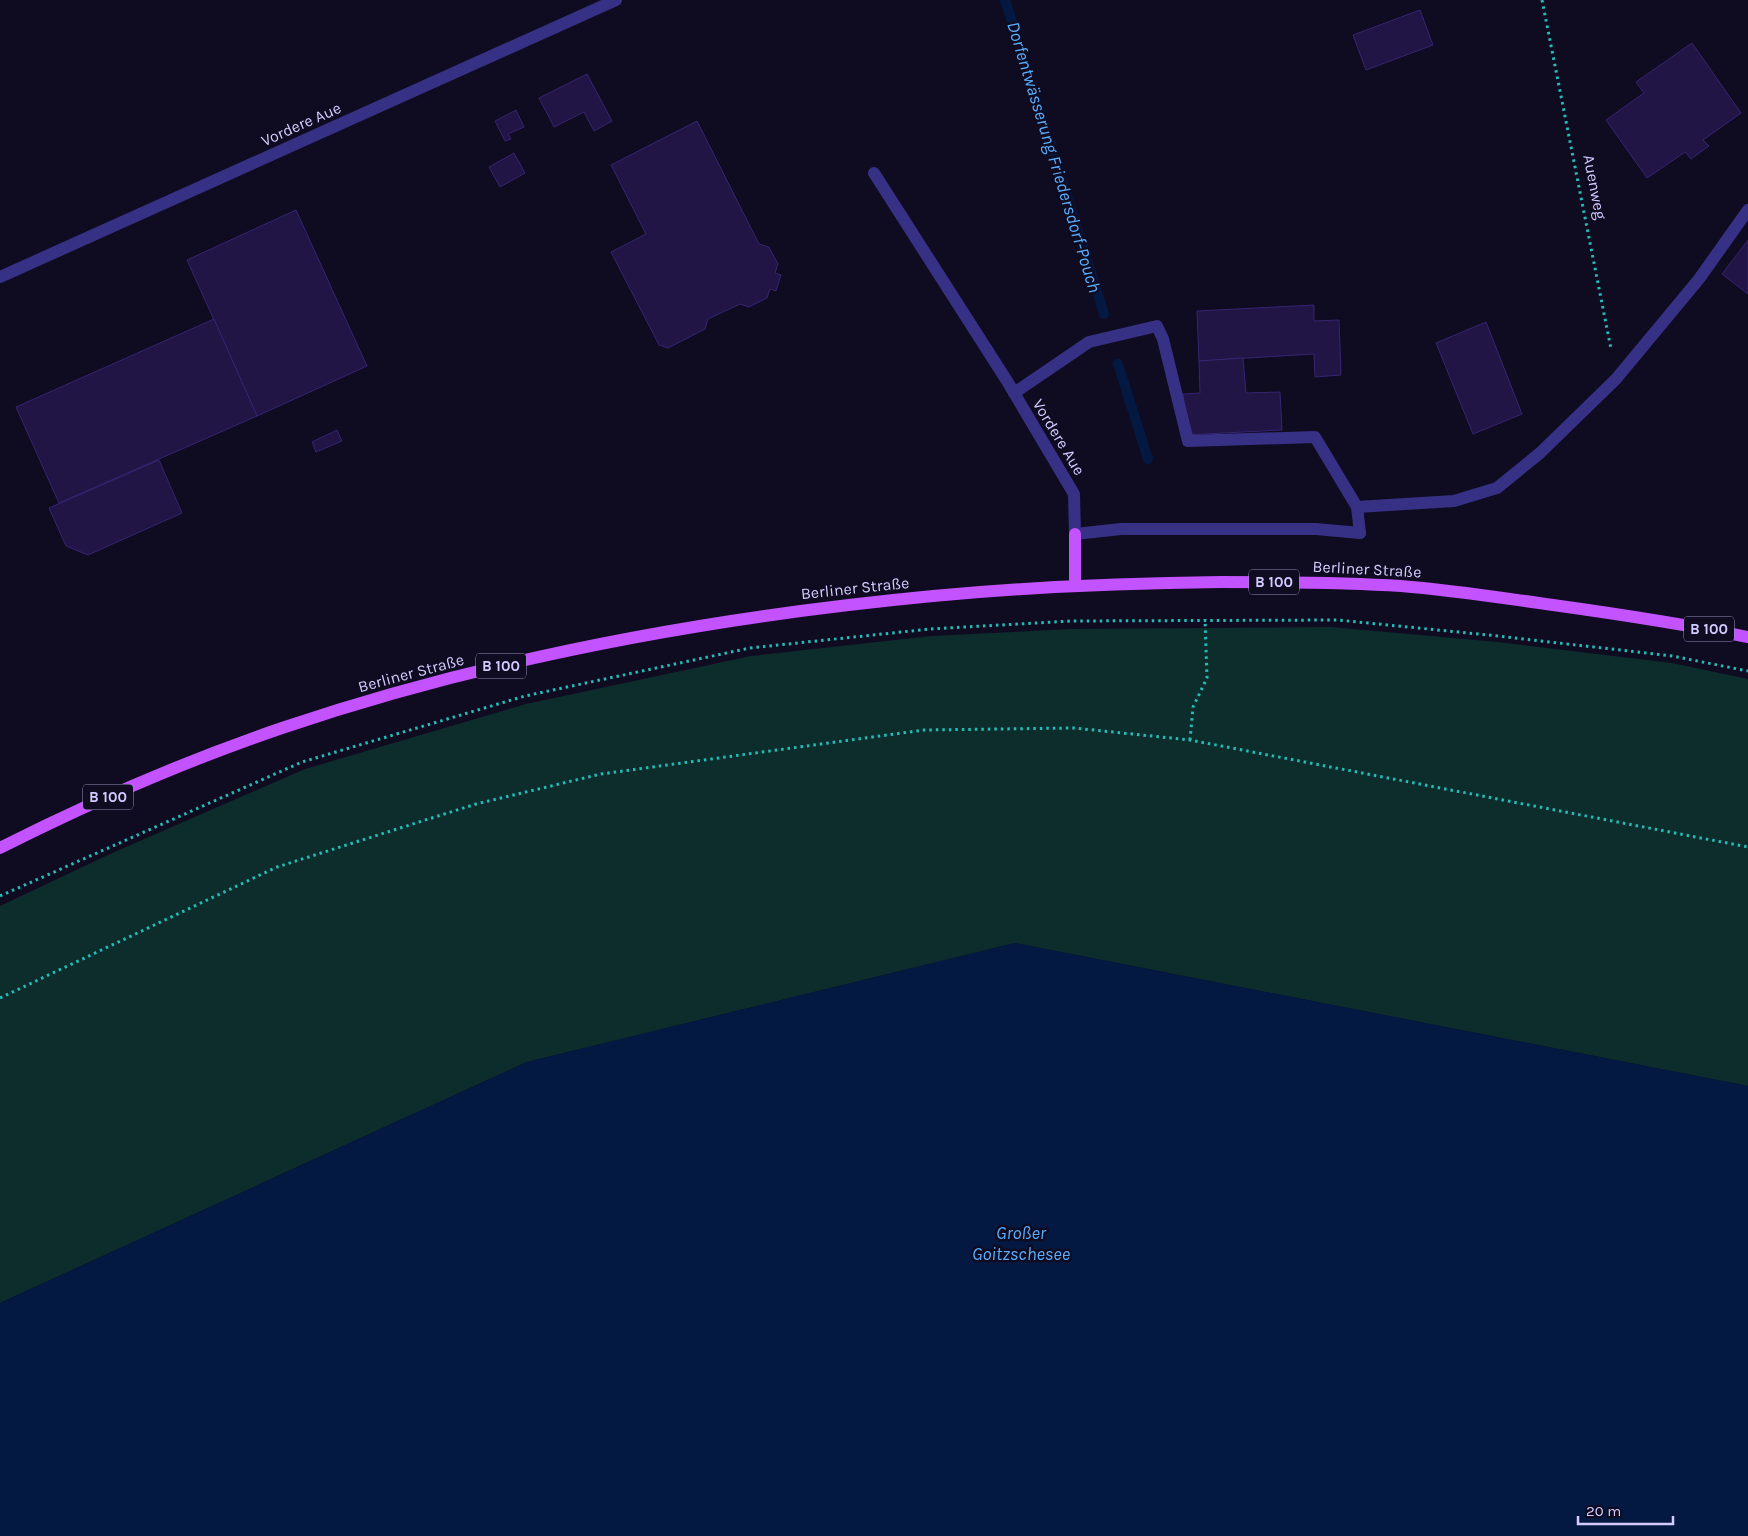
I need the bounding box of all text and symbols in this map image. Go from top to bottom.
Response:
water label: Dorfentwässerung Friedersdorf-Pouch [1002,19,1106,295]
street label: Vordere Aue [258,98,344,150]
street label: Auenweg [1579,153,1611,221]
street label: Vordere Aue [1029,395,1089,479]
street label: Berliner Straße [1312,557,1422,581]
road number: B 100 [1249,570,1299,594]
street label: Berliner Straße [800,573,910,603]
road number: B 100 [1684,616,1734,642]
street label: Berliner Straße [356,650,466,696]
road number: B 100 [476,654,526,678]
road number: B 100 [83,784,133,810]
water label: Großer Goitzschesee [972,1222,1070,1265]
scale bar [1578,1494,1673,1526]
text: 20 m [1586,1502,1621,1520]

